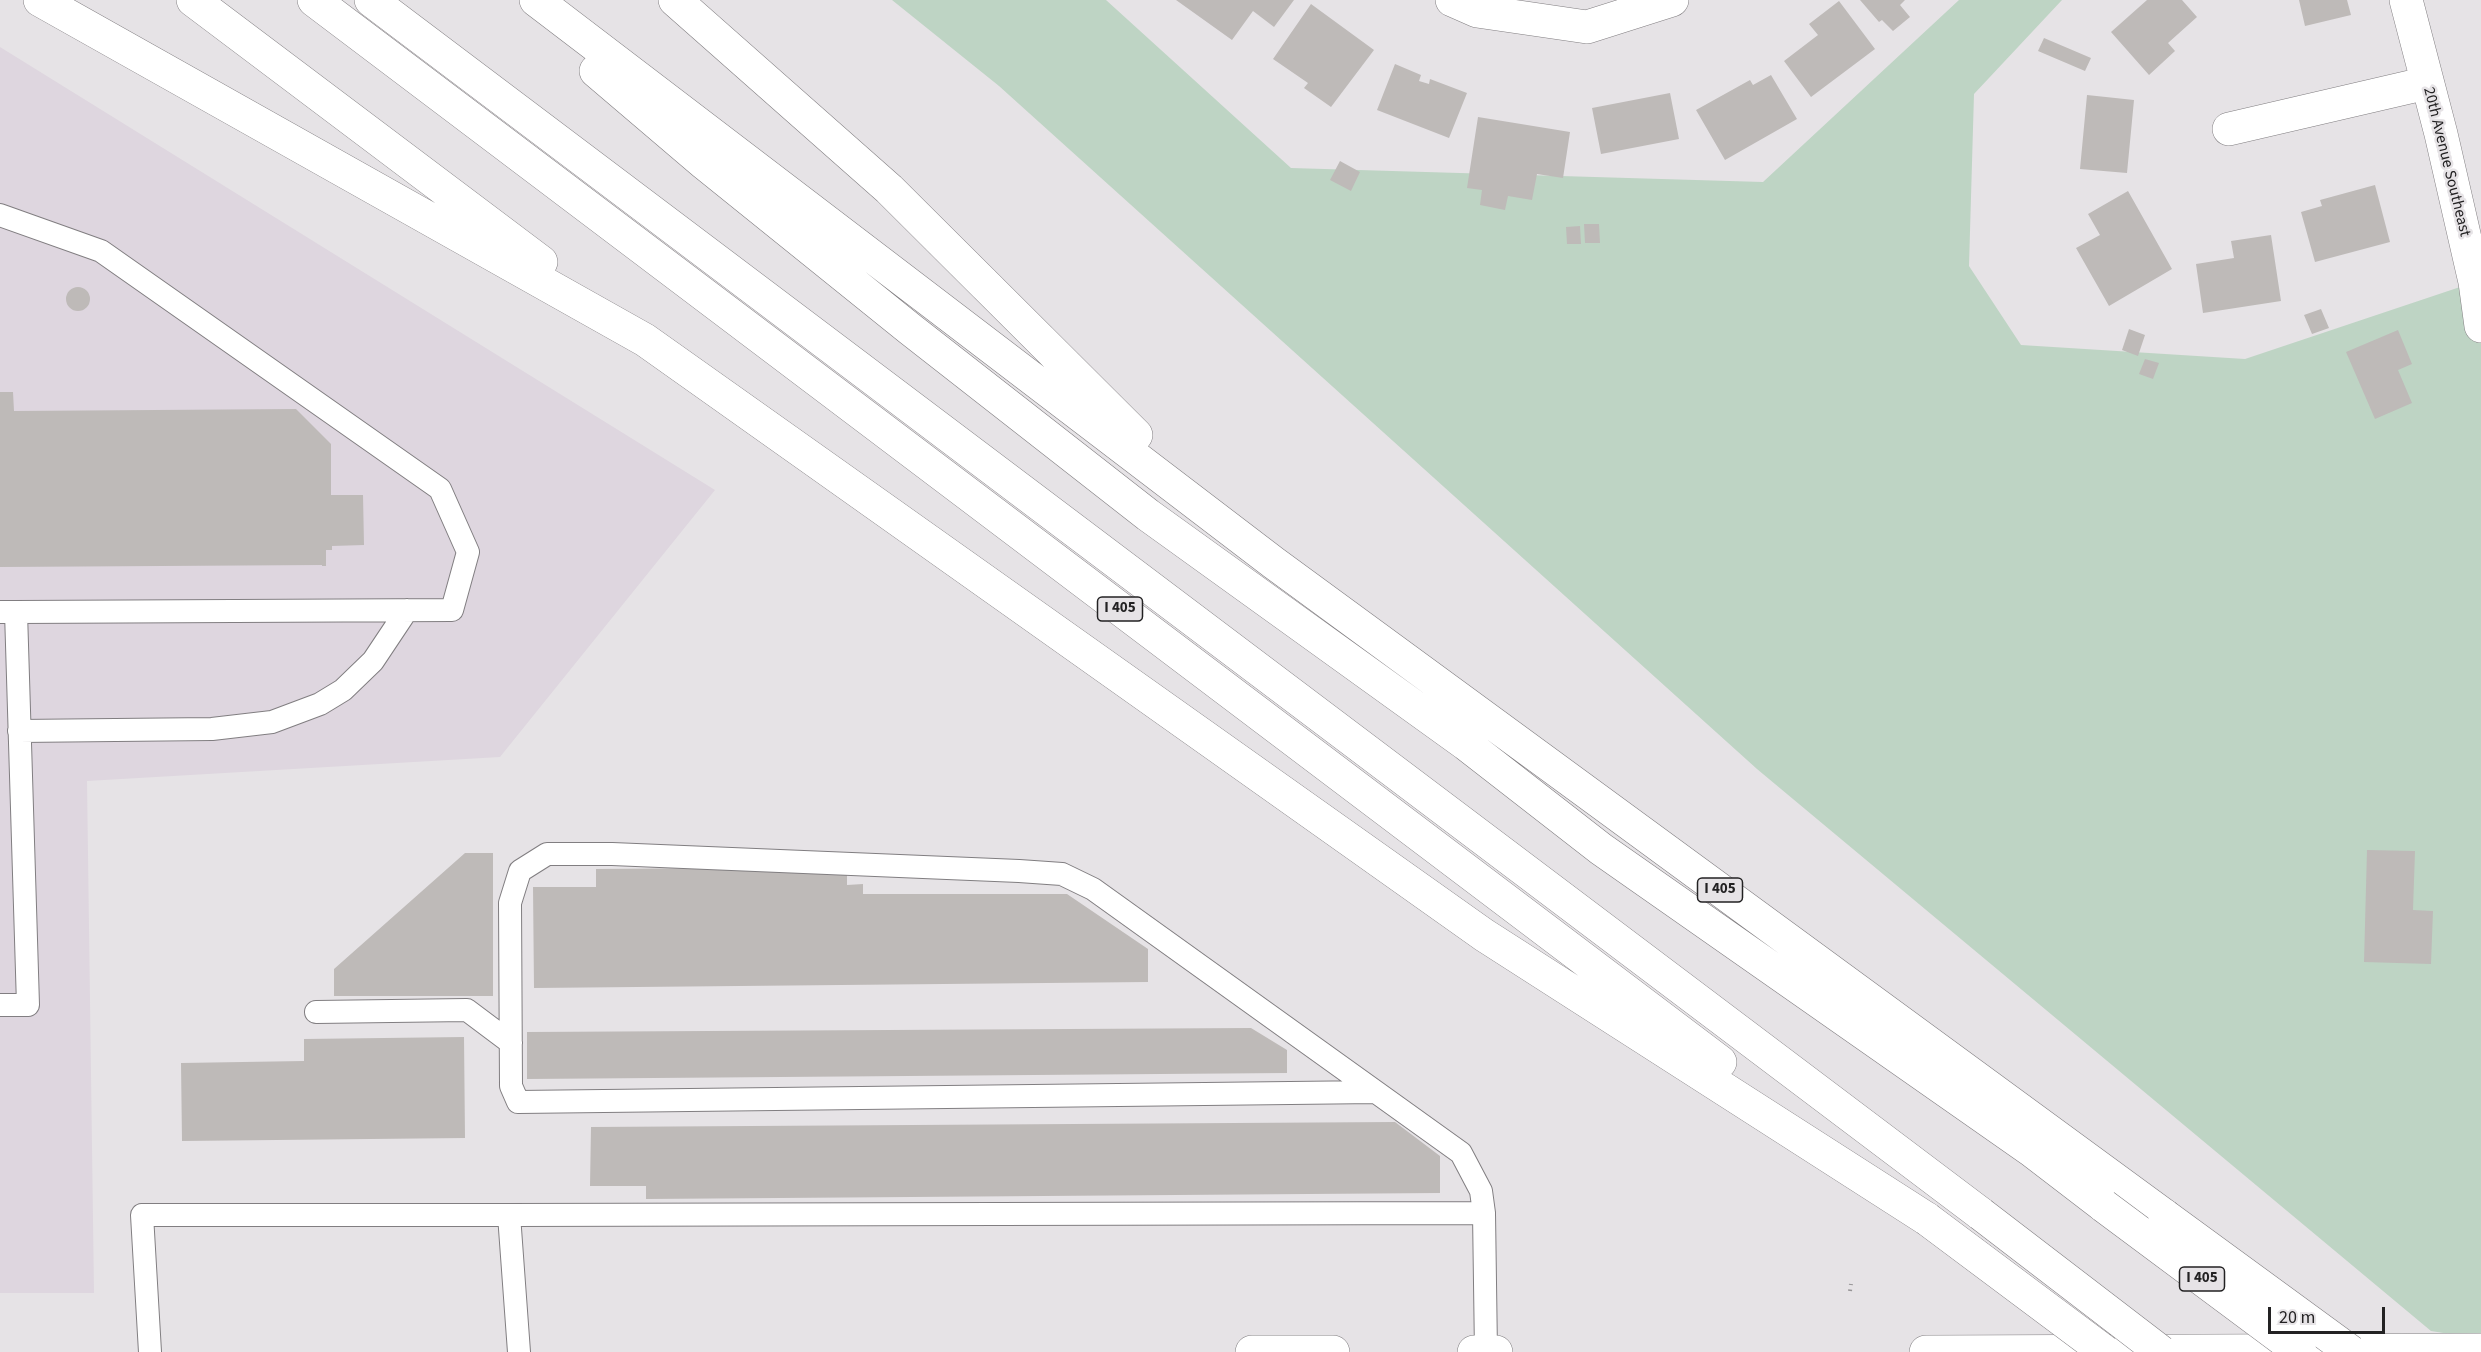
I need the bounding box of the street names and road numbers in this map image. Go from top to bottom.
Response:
street label: 20th Avenue Southeast [2418,85,2474,239]
road number: I 405 [1098,597,1142,621]
road number: I 405 [1698,878,1742,902]
road number: I 405 [2180,1267,2224,1291]

